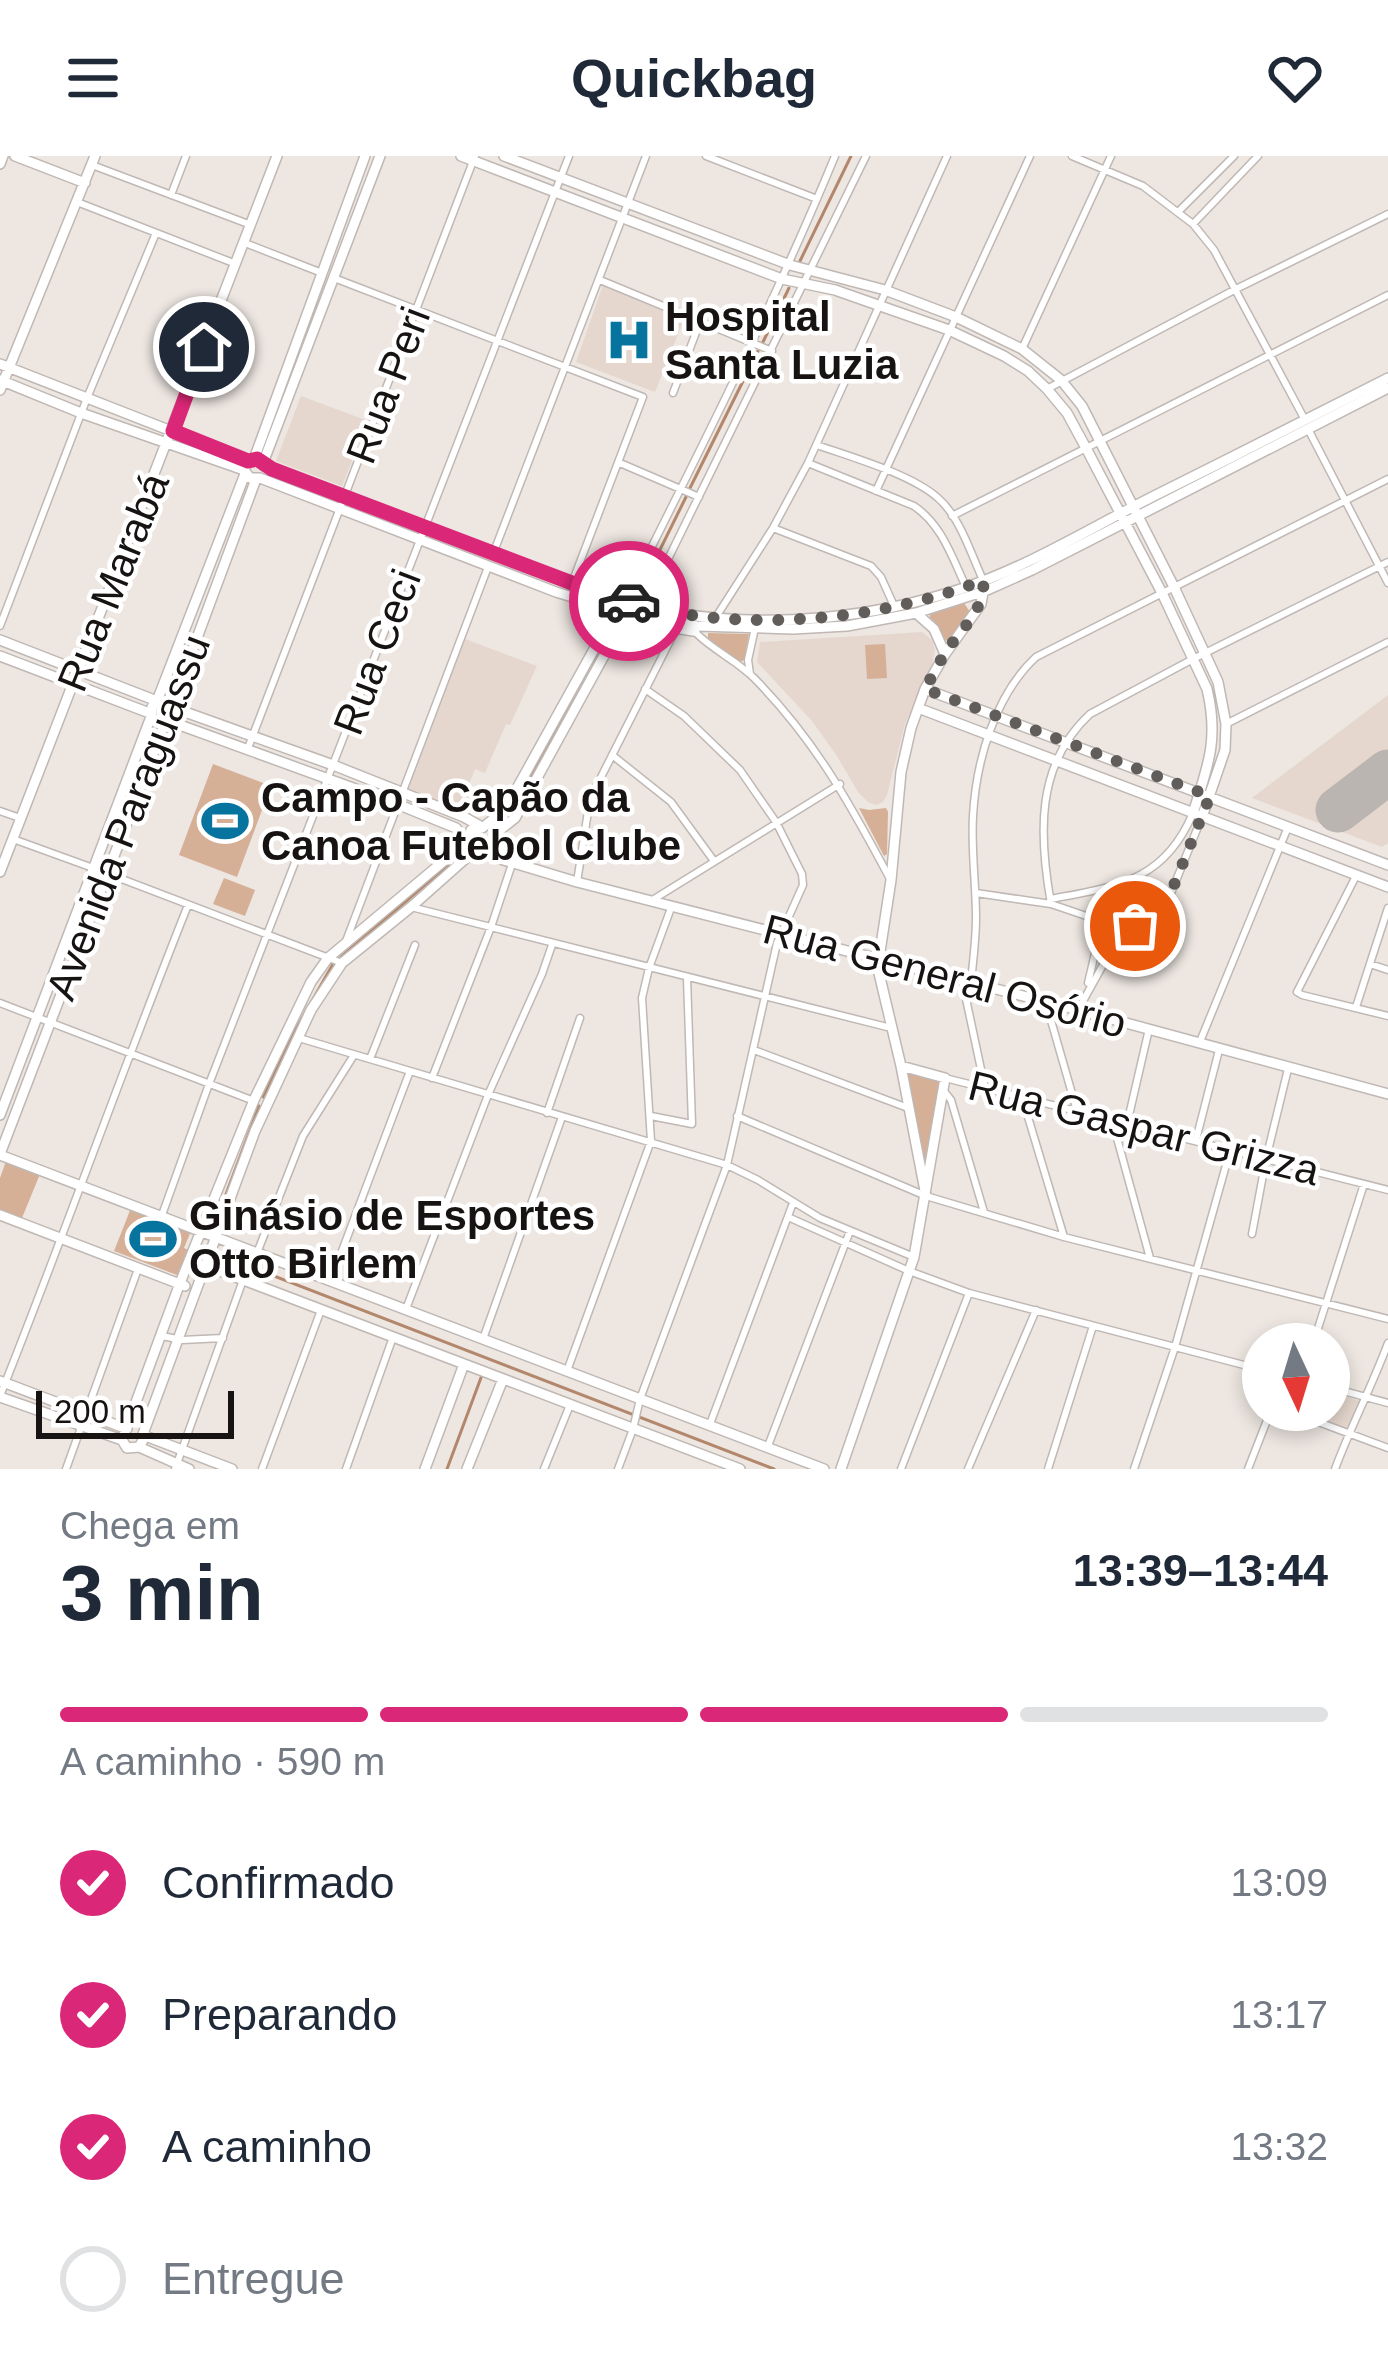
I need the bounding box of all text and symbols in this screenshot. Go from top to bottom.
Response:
icon: menu [60,45,126,111]
icon: heart [1262,45,1328,111]
text: Quickbag [571,48,817,108]
place label: Hospital Santa Luzia [665,293,899,388]
pin [153,296,255,398]
street label: Rua Peri [337,300,439,470]
icon: home [171,314,237,380]
hospital icon: Hospital Santa Luzia [604,315,654,365]
street label: Rua Marabá [48,465,178,698]
courier [569,541,689,661]
street label: Rua Ceci [324,563,430,741]
icon: car [596,568,662,634]
street label: Avenida Paraguassu [37,628,219,1006]
place label: Campo - Capão da Canoa Futebol Clube [261,774,681,869]
sports icon: Campo - Capão da Canoa Futebol Clube [200,796,250,846]
pin [1084,875,1186,977]
icon: bag [1102,893,1168,959]
street label: Rua General Osório [759,905,1131,1047]
street label: Rua Gaspar Grizza [964,1062,1325,1194]
place label: Ginásio de Esportes Otto Birlem [189,1192,595,1287]
sports icon: Ginásio de Esportes Otto Birlem [128,1214,178,1264]
north arrow [1242,1323,1350,1431]
map controls [1242,1323,1350,1431]
scale bar [36,1385,234,1438]
text: 200 m [54,1393,146,1430]
text: Chega em [60,1504,240,1547]
text: 13:39–13:44 [1073,1545,1328,1596]
text: 3 min [60,1549,264,1637]
text: A caminho · 590 m [60,1740,385,1783]
icon: check [60,1850,126,1916]
text: Confirmado [162,1857,395,1908]
text: 13:09 [1230,1861,1328,1904]
icon: check [60,1982,126,2048]
text: Preparando [162,1989,397,2040]
text: 13:17 [1230,1993,1328,2036]
icon: check [60,2114,126,2180]
text: A caminho [162,2121,372,2172]
text: 13:32 [1230,2125,1328,2168]
text: Entregue [162,2253,345,2304]

